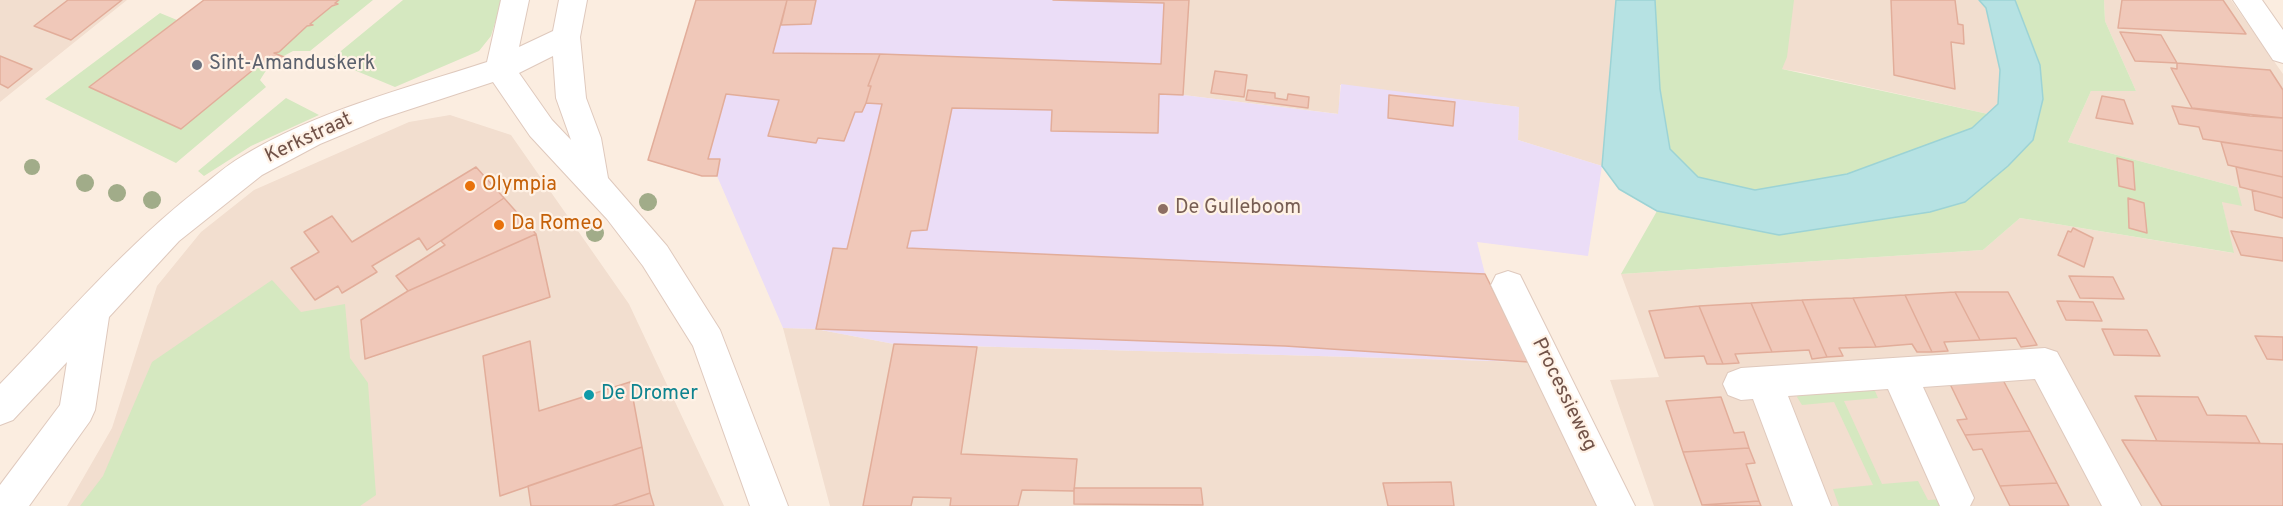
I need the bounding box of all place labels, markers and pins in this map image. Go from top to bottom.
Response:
place label: Sint-Amanduskerk [209,53,375,77]
marker: Sint-Amanduskerk [190,58,204,72]
place label: Olympia [482,174,557,198]
marker: Olympia [463,179,477,193]
place label: De Gulleboom [1175,197,1301,221]
marker: De Gulleboom [1156,202,1170,216]
place label: Da Romeo [511,213,603,237]
marker: Da Romeo [492,218,506,232]
place label: De Dromer [601,383,698,407]
marker: De Dromer [582,388,596,402]

